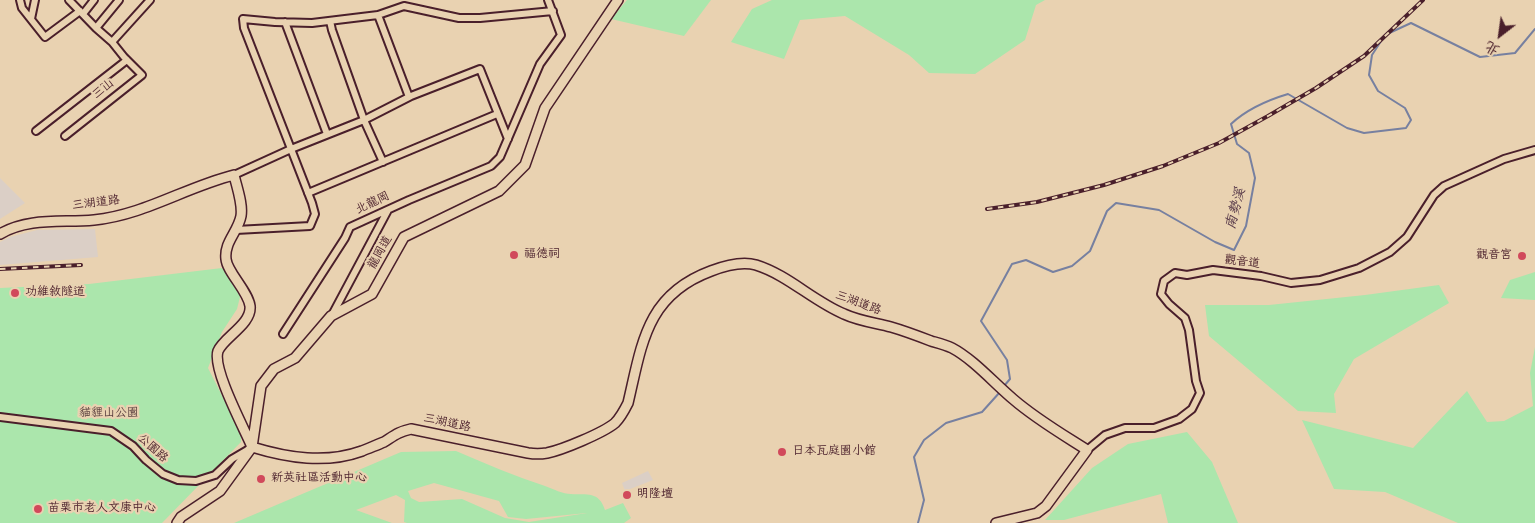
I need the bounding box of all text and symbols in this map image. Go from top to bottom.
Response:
north arrow [1475,10,1525,60]
text: 北 [1481,35,1504,61]
street label: 三山 [90,77,118,103]
water label: 南勢溪 [1223,187,1251,231]
street label: 北龍岡 [354,190,392,218]
street label: 三湖道路 [71,194,121,214]
street label: 龍岡道 [366,234,396,272]
place label: 福德祠 [524,248,560,262]
marker: 福德祠 [508,249,520,261]
place label: 觀音宮 [1476,249,1512,263]
marker: 觀音宮 [1516,250,1528,262]
street label: 觀音道 [1223,254,1261,272]
place label: 功維敘隧道 [25,286,85,300]
marker: 功維敘隧道 [9,287,21,299]
street label: 三湖道路 [833,289,883,319]
park label: 貓貍山公園 [79,407,139,421]
street label: 三湖道路 [422,412,472,436]
street label: 公園路 [134,432,170,466]
place label: 日本瓦庭園小館 [792,445,876,459]
marker: 日本瓦庭園小館 [776,446,788,458]
place label: 新英社區活動中心 [271,472,367,486]
marker: 新英社區活動中心 [255,473,267,485]
place label: 明隆壇 [637,488,673,502]
marker: 明隆壇 [621,489,633,501]
place label: 苗栗市老人文康中心 [48,502,156,516]
marker: 苗栗市老人文康中心 [32,503,44,515]

